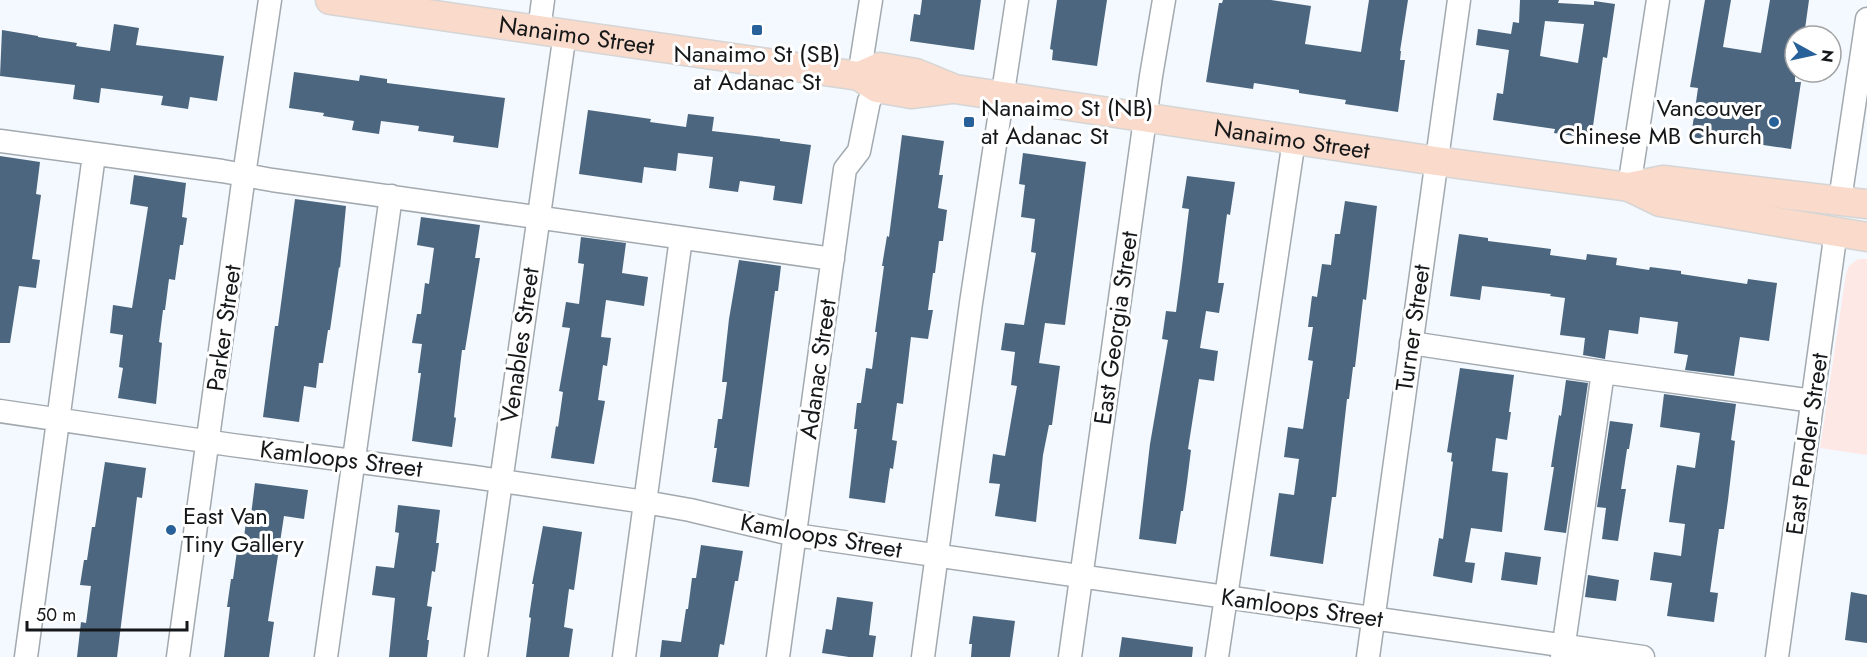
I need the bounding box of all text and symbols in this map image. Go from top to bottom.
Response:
street label: Nanaimo Street [496,6,657,63]
marker: Nanaimo St (SB) at Adanac St [750,23,764,37]
north arrow [1783,24,1843,84]
place label: Nanaimo St (SB) at Adanac St [673,36,841,99]
text: N [1815,48,1840,64]
place label: Nanaimo St (NB) at Adanac St [981,90,1154,153]
place label: Vancouver Chinese MB Church [1559,90,1763,153]
street label: Nanaimo Street [1212,110,1372,168]
marker: Nanaimo St (NB) at Adanac St [962,115,976,129]
marker: Vancouver Chinese MB Church [1767,115,1781,129]
street label: East Georgia Street [1085,229,1146,427]
street label: Parker Street [197,262,250,393]
street label: Turner Street [1386,262,1439,394]
street label: Venables Street [491,265,548,425]
street label: Adanac Street [790,296,845,441]
street label: East Pender Street [1776,350,1837,537]
street label: Kamloops Street [258,431,425,486]
place label: East Van Tiny Gallery [183,498,304,561]
street label: Kamloops Street [738,504,905,567]
marker: East Van Tiny Gallery [164,523,178,537]
street label: Kamloops Street [1219,579,1386,636]
scale bar [27,594,188,632]
text: 50 m [36,602,76,628]

